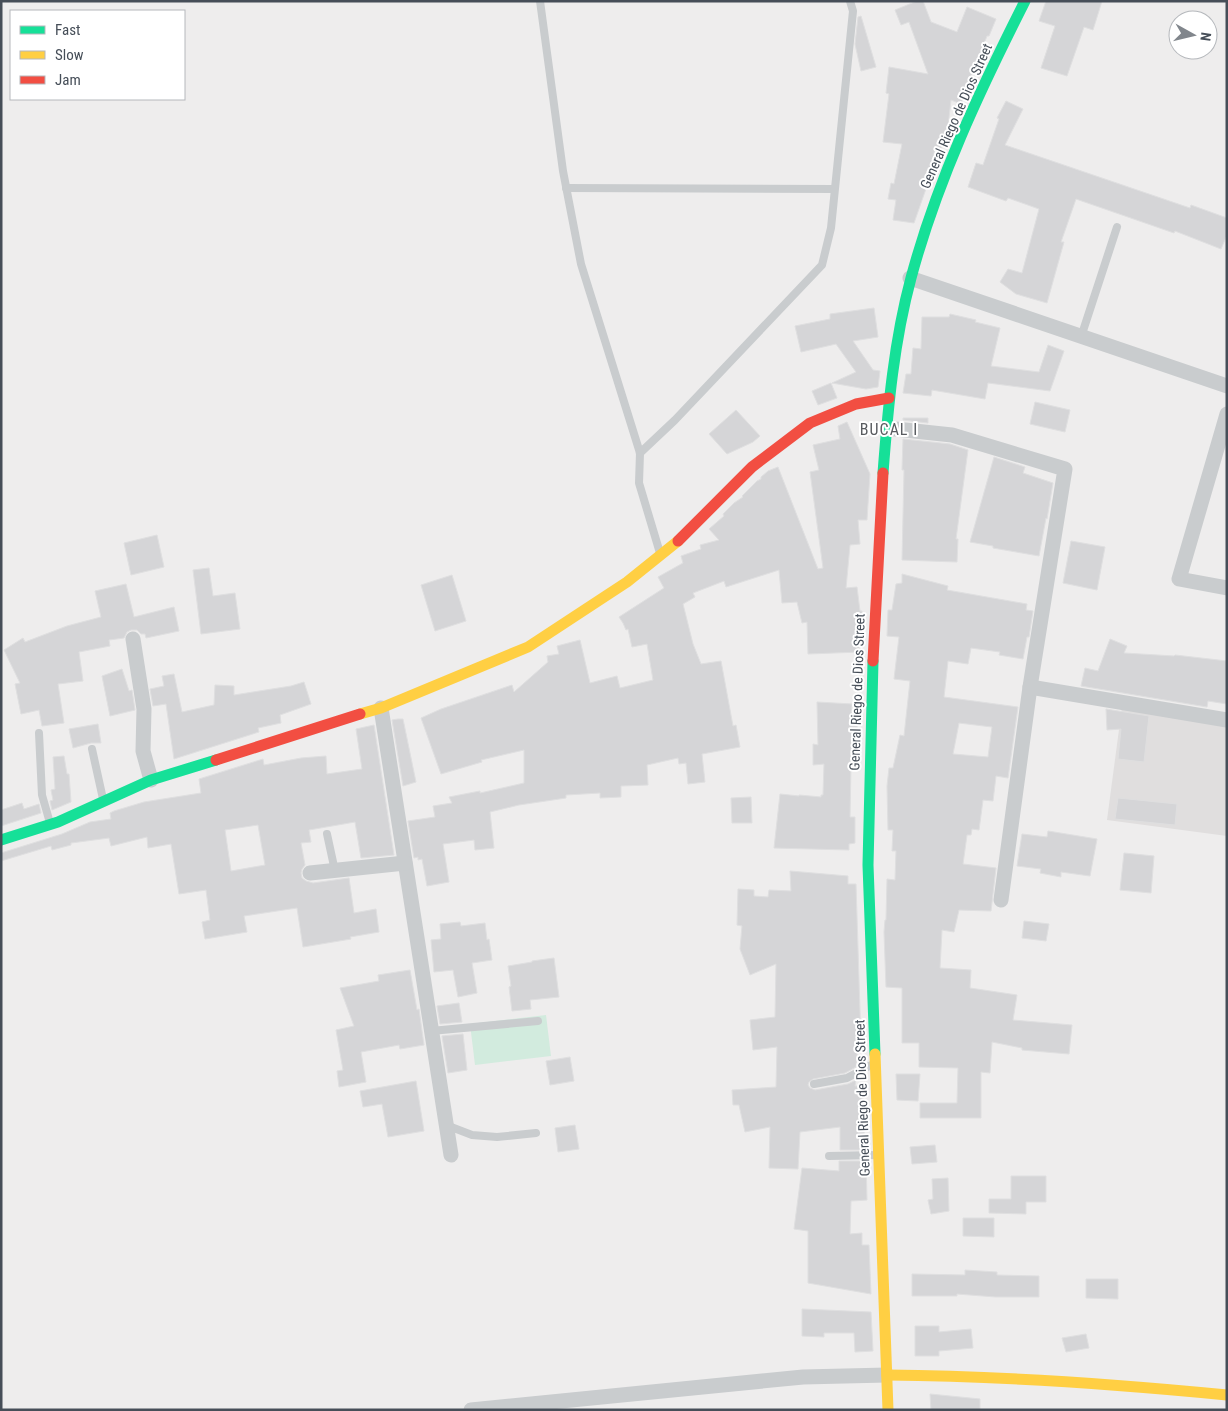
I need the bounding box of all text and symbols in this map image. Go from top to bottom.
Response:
legend [10,10,185,100]
north arrow [1168,10,1218,60]
text: Fast [55,21,80,39]
text: N [1197,31,1214,42]
street label: General Riego de Dios Street [917,41,995,191]
text: Slow [55,46,84,64]
text: Jam [55,71,81,89]
district label: BUCAL I [860,420,918,439]
street label: General Riego de Dios Street [846,613,868,771]
street label: General Riego de Dios Street [851,1019,873,1177]

